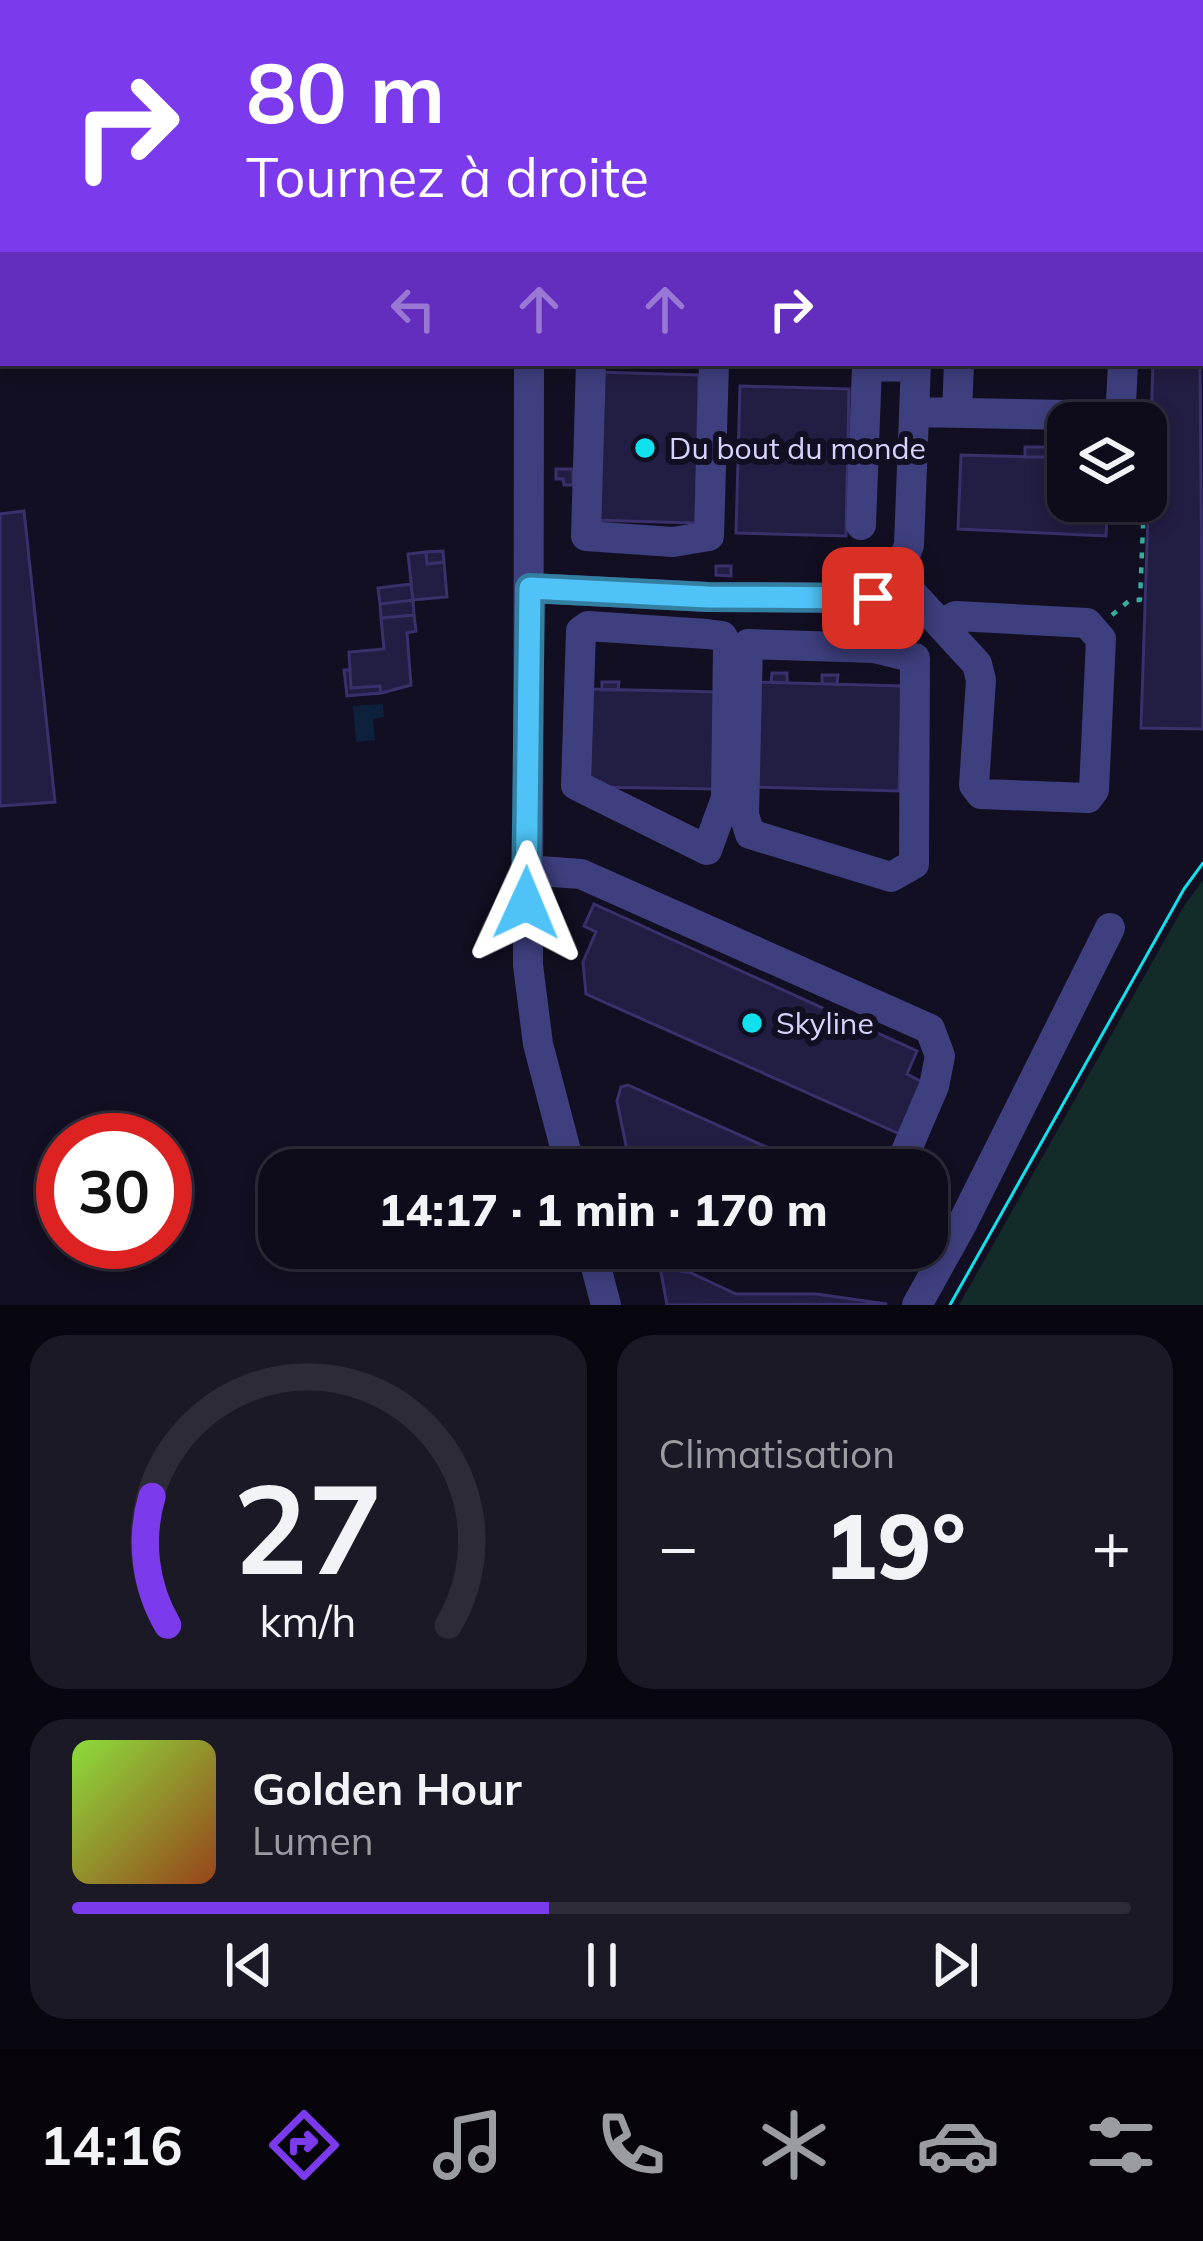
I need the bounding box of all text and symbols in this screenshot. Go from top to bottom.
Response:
text: 80 m [246,39,445,144]
icon: right [48,48,204,204]
text: Tournez à droite [246,143,649,211]
icon: left [380,276,446,342]
icon: ahead [506,276,572,342]
icon: ahead [632,276,698,342]
icon: right [758,276,824,342]
map controls [1047,402,1167,522]
button: layers [1047,402,1167,522]
place label: Du bout du monde [669,429,926,467]
marker: Du bout du monde [632,435,658,461]
pin [822,547,924,649]
icon: arrive [840,565,906,631]
position arrow [463,840,589,966]
place label: Skyline [776,1004,874,1042]
marker: Skyline [739,1010,765,1036]
speed limit sign: 30 [36,1113,192,1269]
text: 14:17 · 1 min · 170 m [378,1181,828,1237]
text: Climatisation [659,1429,895,1478]
text: 27 [233,1449,383,1605]
text: 19° [823,1489,966,1602]
text: − [659,1504,698,1587]
text: + [1091,1504,1131,1587]
text: km/h [260,1594,357,1648]
text: Golden Hour [252,1760,522,1816]
text: Lumen [252,1816,374,1865]
icon: previous [216,1932,282,1998]
icon: pause [569,1932,635,1998]
icon: next [922,1932,988,1998]
icon: directions [262,2103,346,2187]
icon: music [426,2103,510,2187]
icon: phone [589,2103,673,2187]
icon: climate [752,2103,836,2187]
icon: car [916,2103,1000,2187]
icon: filters [1079,2103,1163,2187]
text: 14:16 [40,2111,183,2179]

